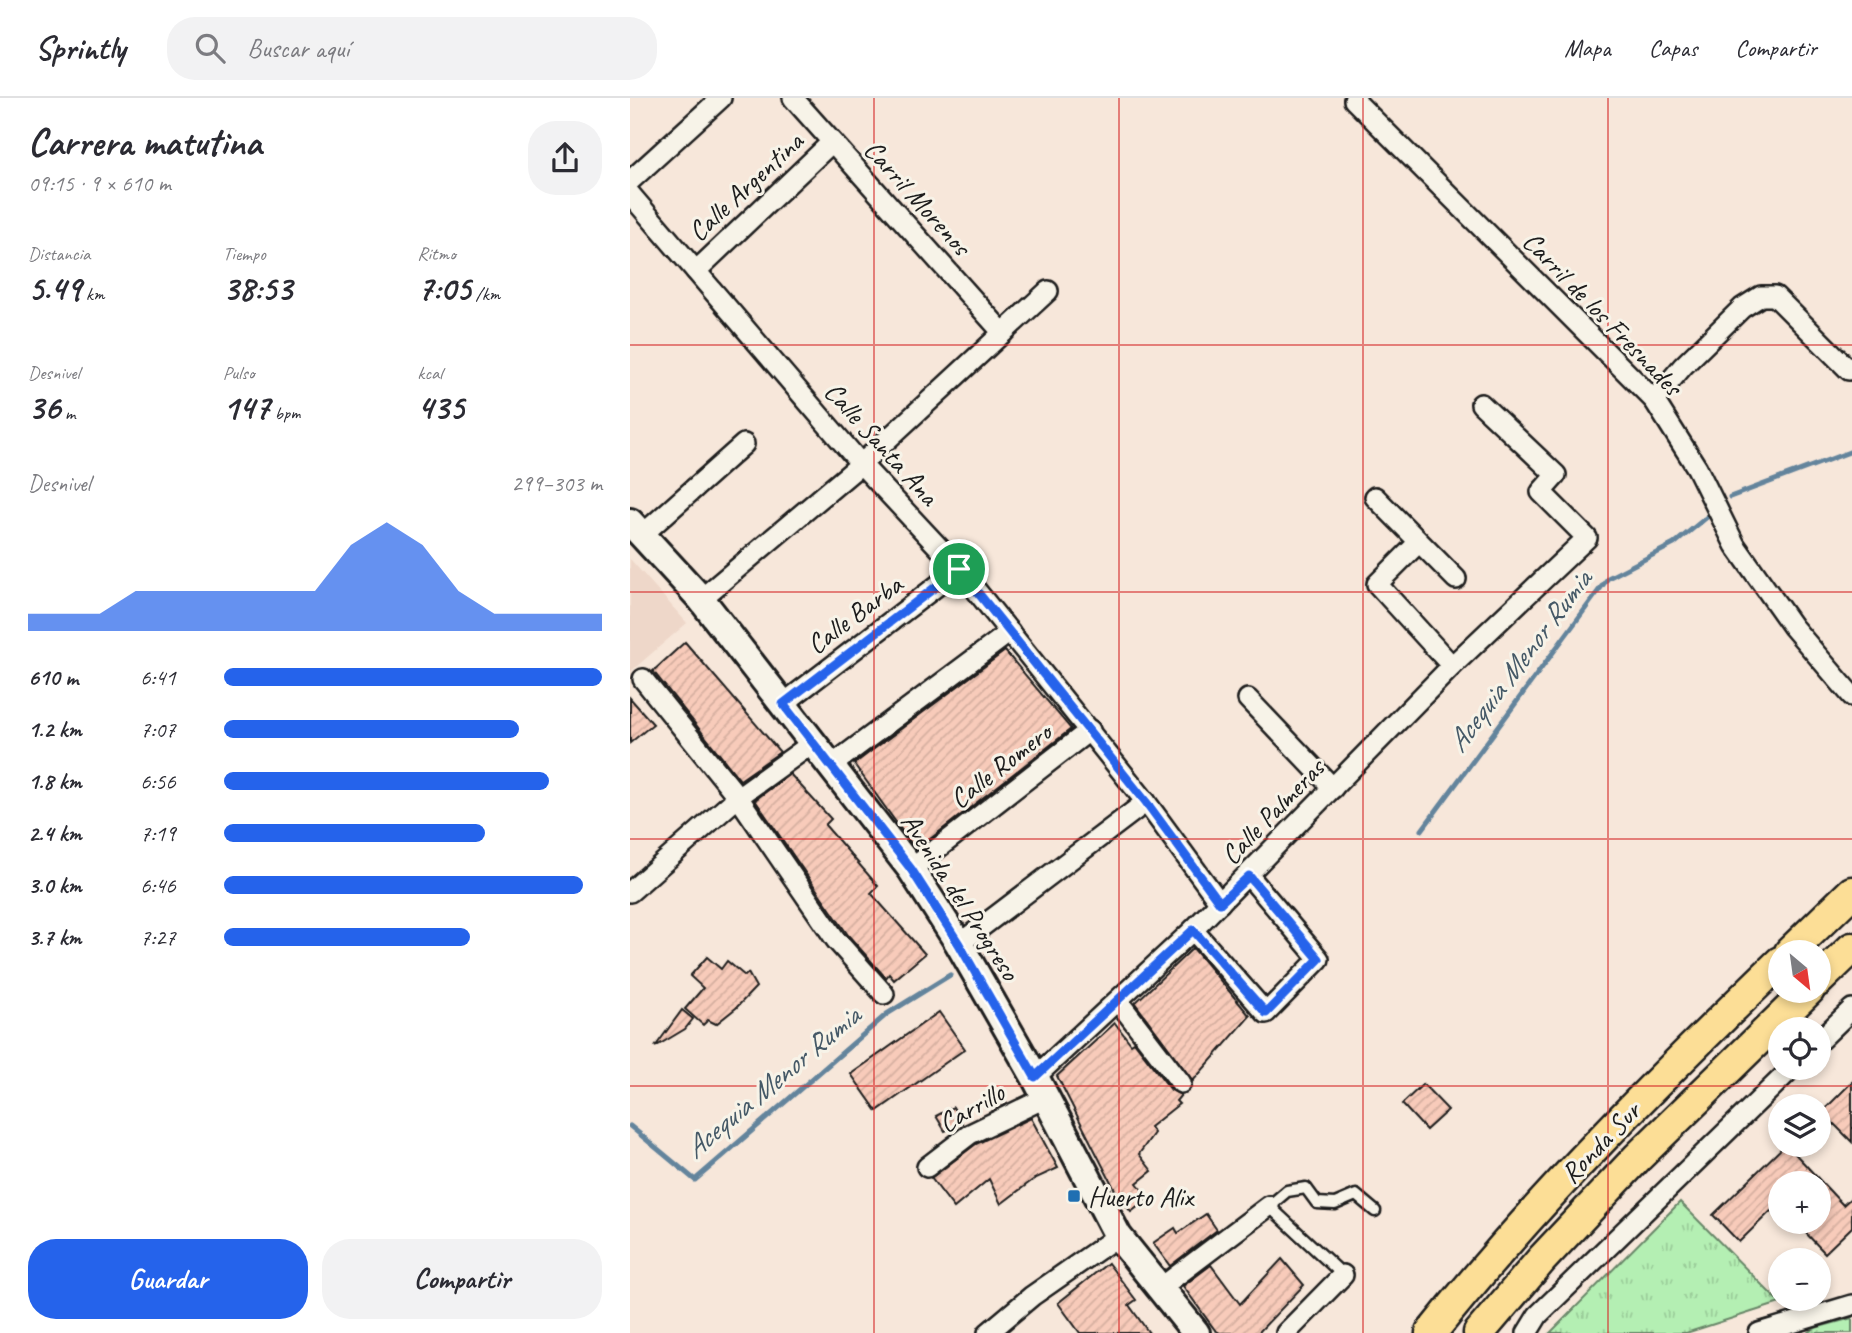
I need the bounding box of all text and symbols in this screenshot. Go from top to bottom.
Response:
search box [167,17,657,80]
text: Sprintly [35,27,125,69]
icon: search [191,29,229,67]
text: Buscar aquí [247,32,349,65]
text: Mapa [1564,33,1611,63]
text: Capas [1649,33,1697,63]
text: Compartir [1735,33,1817,63]
text: Carrera matutina [28,119,262,166]
button: share [528,121,602,195]
street label: Calle Argentina [680,123,812,249]
street label: Carril Morenos [857,132,980,264]
text: 09:15 · 9 × 610 m [28,169,171,198]
street label: Carril de los Fresnades [1515,224,1692,405]
text: Distancia [28,242,90,266]
text: Tiempo [223,242,266,266]
text: Ritmo [417,242,456,266]
text: 5.49 [28,266,81,311]
text: 38:53 [223,266,292,311]
text: 7:05 [417,266,471,311]
text: km [81,282,104,306]
text: /km [471,282,500,306]
text: Desnivel [28,361,80,385]
text: Pulso [223,361,255,385]
text: kcal [417,361,442,385]
street label: Calle Santa Ana [817,374,948,514]
text: 36 [28,385,60,430]
text: 147 [223,385,270,430]
text: 435 [417,385,464,430]
text: m [60,401,76,425]
text: bpm [270,401,300,425]
text: Desnivel [28,469,90,498]
text: 299–303 m [511,469,602,498]
pin [929,539,989,599]
icon: arrive [940,550,978,588]
water label: Acequia Menor Rumia [1438,560,1602,760]
street label: Calle Barba [800,566,910,662]
text: 610 m [28,663,78,692]
text: 6:41 [140,663,176,692]
street label: Calle Romero [942,713,1061,816]
text: 1.2 km [28,715,82,744]
text: 7:07 [140,715,176,744]
street label: Calle Palmeras [1213,749,1333,872]
text: 1.8 km [28,767,82,796]
text: 6:56 [140,767,176,796]
street label: Avenida del Progreso [893,806,1029,988]
text: 2.4 km [28,819,82,848]
text: 7:19 [140,819,176,848]
text: 3.0 km [28,871,82,900]
text: 6:46 [140,871,176,900]
text: 3.7 km [28,923,81,952]
text: 7:27 [140,923,176,952]
north arrow [1768,940,1830,1003]
map controls [1768,940,1831,1311]
water label: Acequia Menor Rumia [676,995,871,1167]
button: locate [1768,1017,1831,1080]
street label: Carrillo [932,1074,1012,1140]
street label: Ronda Sur [1553,1093,1649,1191]
button: layers [1768,1094,1831,1157]
button: + [1768,1171,1831,1234]
place label: Huerto Alix [1088,1179,1195,1214]
marker: Huerto Alix [1066,1188,1082,1204]
button: Guardar [28,1239,308,1319]
button: Compartir [322,1239,602,1319]
button: − [1768,1248,1831,1311]

